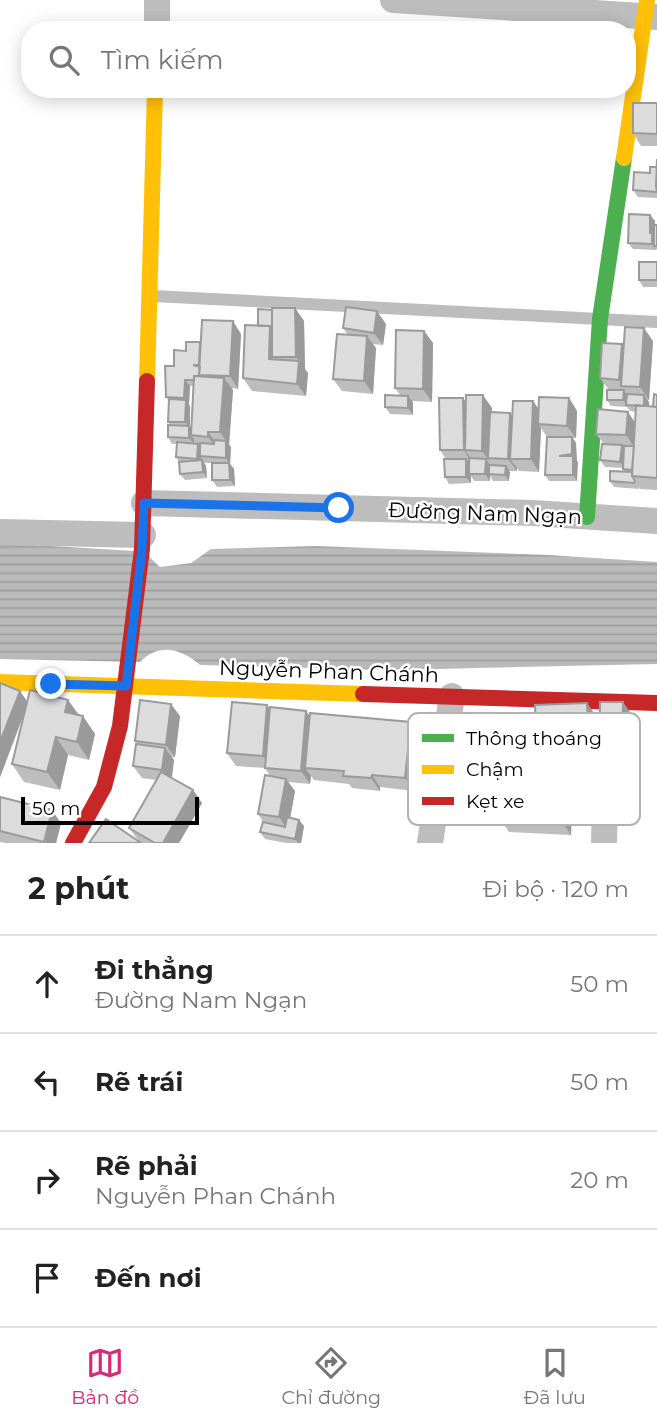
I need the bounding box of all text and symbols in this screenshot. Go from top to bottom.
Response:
search box [21,21,636,98]
icon: search [45,41,83,79]
text: Tìm kiếm [101,44,224,76]
route start [323,492,354,523]
street label: Đường Nam Ngạn [388,497,582,529]
street label: Nguyễn Phan Chánh [219,655,439,687]
route end [35,668,66,699]
legend [408,713,640,825]
text: Thông thoáng [466,727,602,750]
text: Chậm [466,758,524,781]
text: Kẹt xe [466,790,525,813]
scale bar [21,794,200,826]
text: 50 m [32,797,80,820]
text: 2 phút [28,870,129,907]
text: Đi bộ · 120 m [483,875,629,903]
text: Đi thẳng [95,954,214,986]
icon: ahead [28,965,66,1003]
text: 50 m [570,970,629,998]
text: Đường Nam Ngạn [95,986,307,1014]
icon: left [28,1063,66,1101]
text: Rẽ trái [95,1066,183,1098]
text: 50 m [570,1068,629,1096]
text: Rẽ phải [95,1150,198,1182]
icon: right [28,1161,66,1199]
text: 20 m [570,1166,629,1194]
text: Nguyễn Phan Chánh [95,1182,336,1210]
icon: arrive [28,1259,66,1297]
text: Đến nơi [95,1262,201,1294]
tab: Bản đồ [71,1344,139,1409]
tab: Chỉ đường [282,1344,381,1409]
tab: Đã lưu [523,1344,586,1409]

